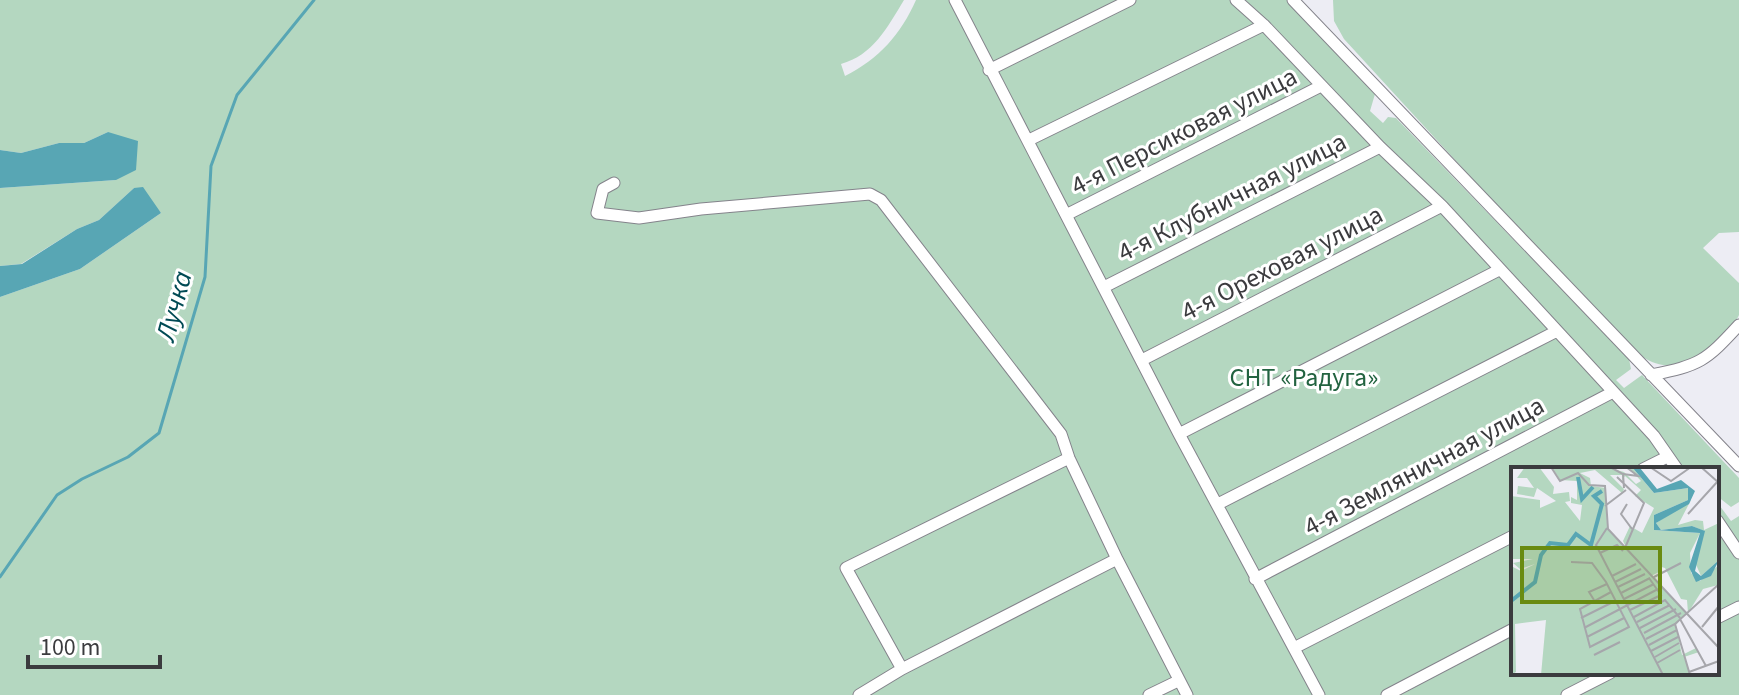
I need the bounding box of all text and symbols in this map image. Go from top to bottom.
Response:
street label: 4-я Персиковая улица [1064,58,1304,204]
street label: 4-я Клубничная улица [1111,123,1353,271]
street label: 4-я Ореховая улица [1175,196,1389,330]
water label: Лучка [145,266,203,347]
park label: СНТ «Радуга» [1230,359,1378,396]
street label: 4-я Земляничная улица [1297,387,1551,545]
inset map [1511,467,1719,675]
scale bar [28,619,160,669]
text: 100 m [40,630,100,665]

